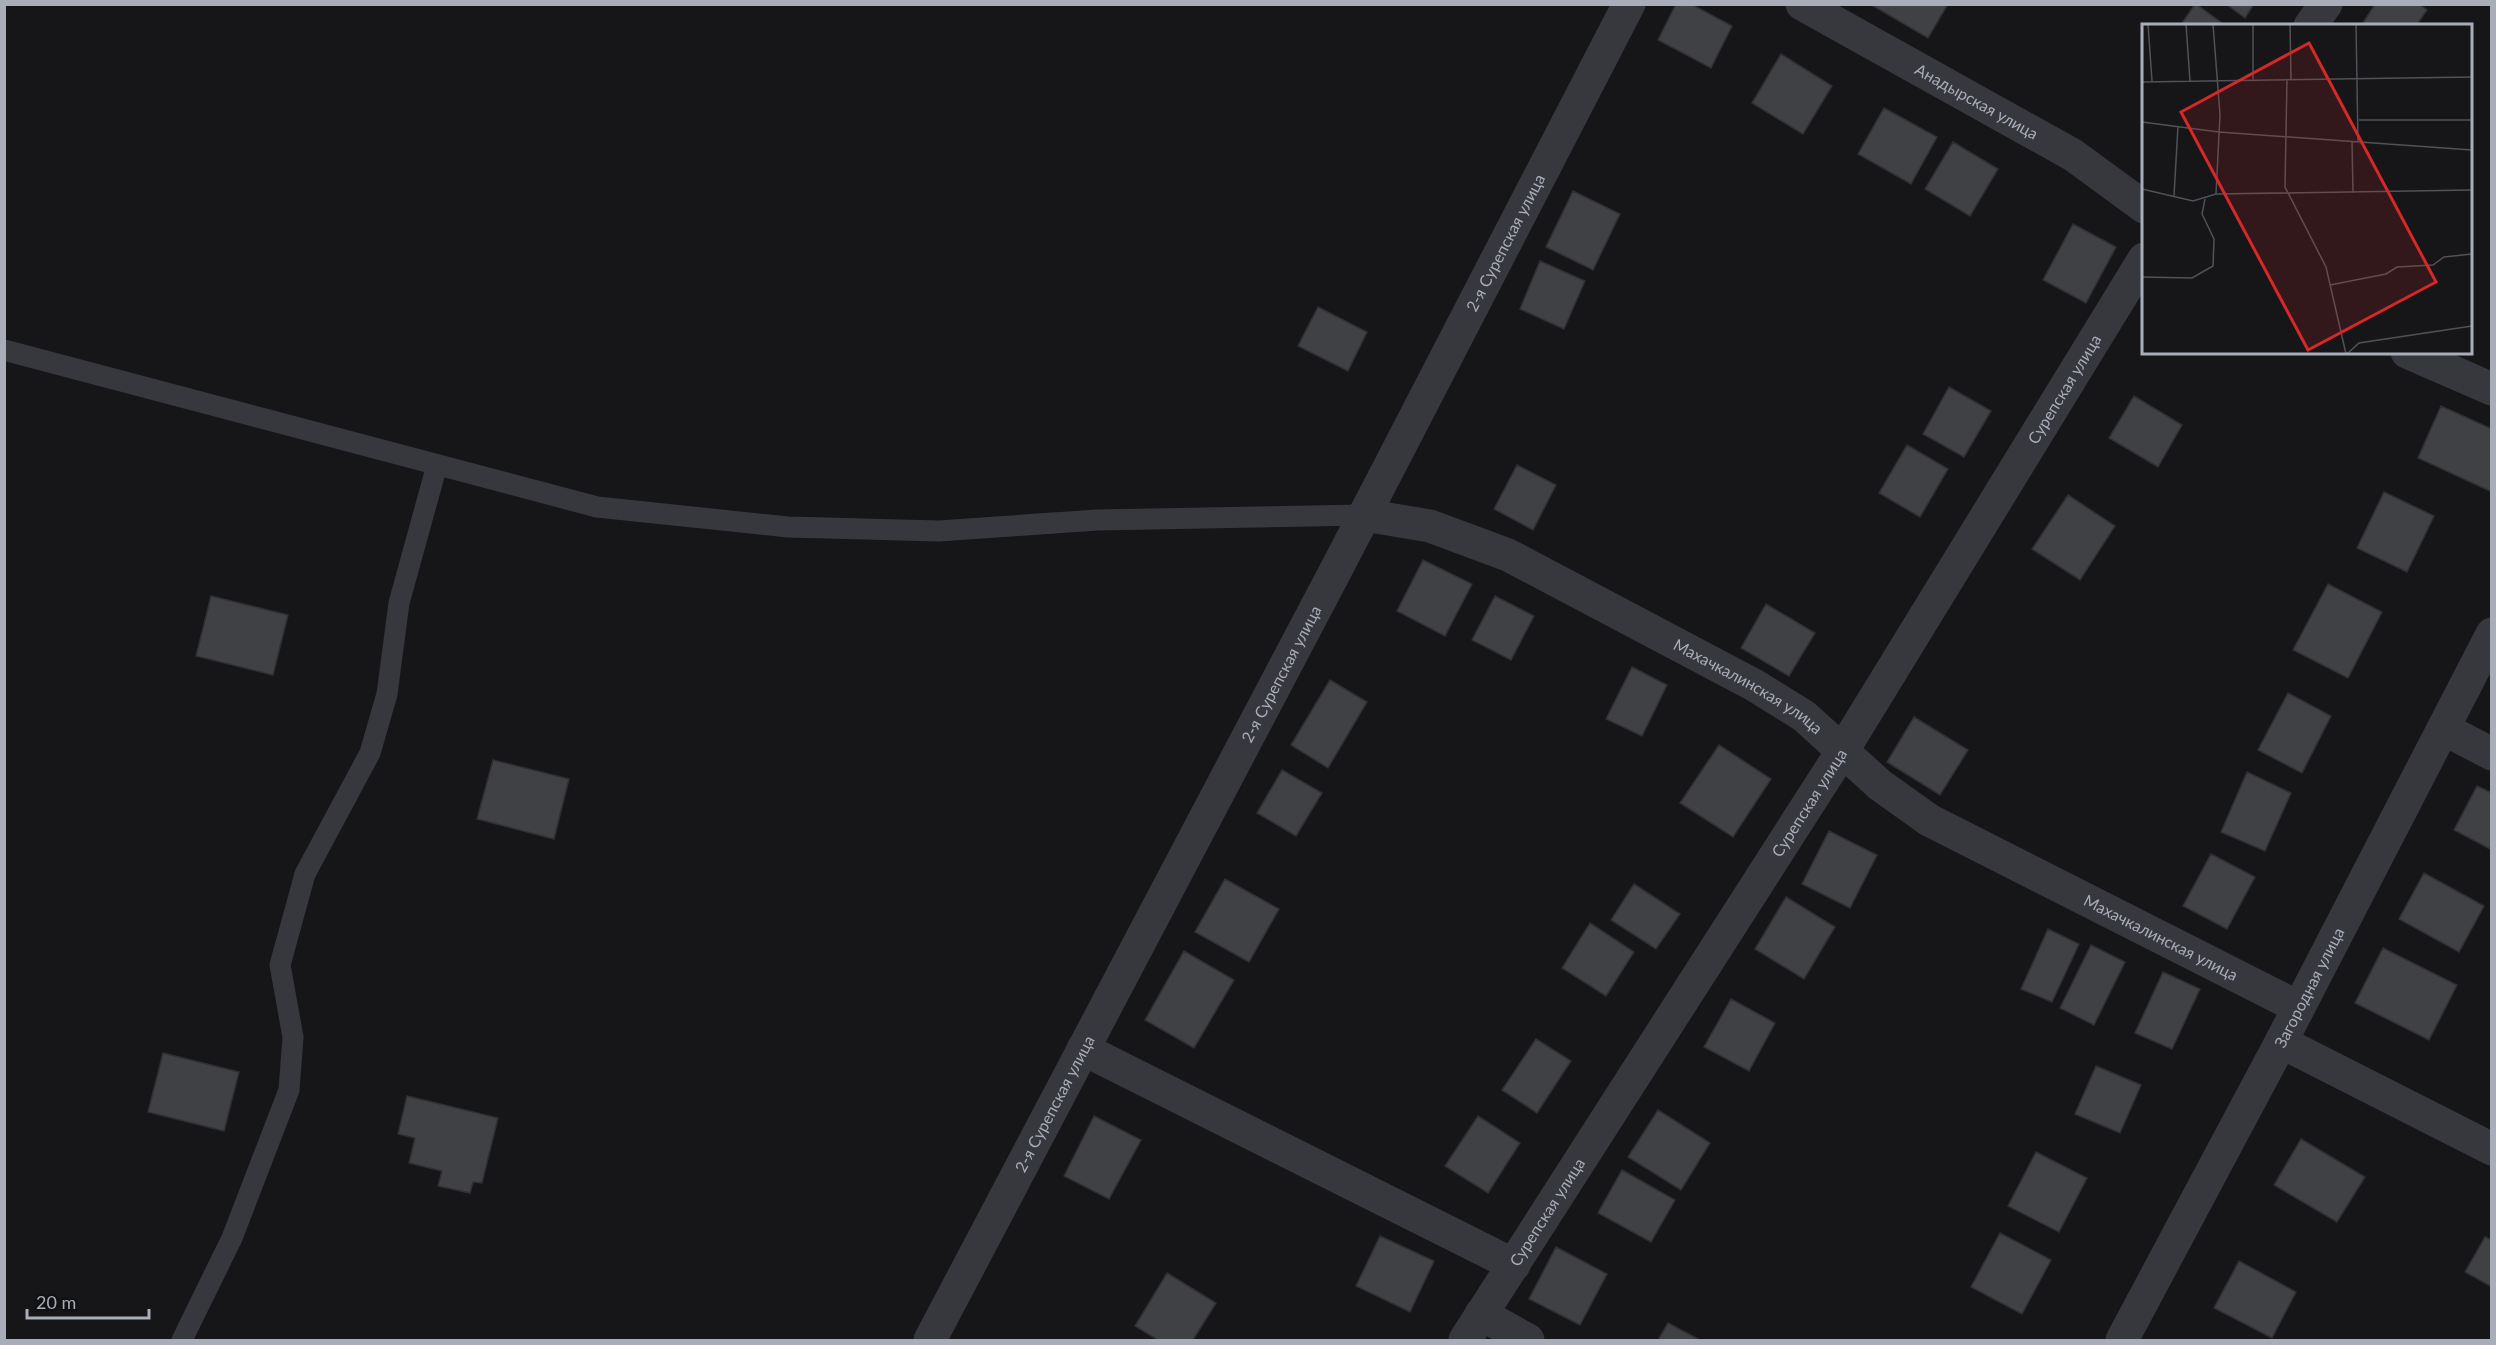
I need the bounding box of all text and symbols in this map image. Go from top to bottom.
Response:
inset map [2142,24,2472,354]
street label: Анадырская улица [1912,59,2042,143]
street label: 2-я Сурепская улица [1462,171,1548,314]
street label: Сурепская улица [2023,331,2104,447]
street label: 2-я Сурепская улица [1237,602,1325,745]
street label: Махачкалинская улица [1671,634,1827,737]
street label: Сурепская улица [1767,745,1850,860]
street label: Махачкалинская улица [2081,890,2241,984]
street label: Загородная улица [2270,924,2348,1051]
street label: 2-я Сурепская улица [1010,1032,1098,1175]
street label: Сурепская улица [1505,1154,1588,1269]
scale bar [27,1282,148,1320]
text: 20 m [36,1291,76,1313]

